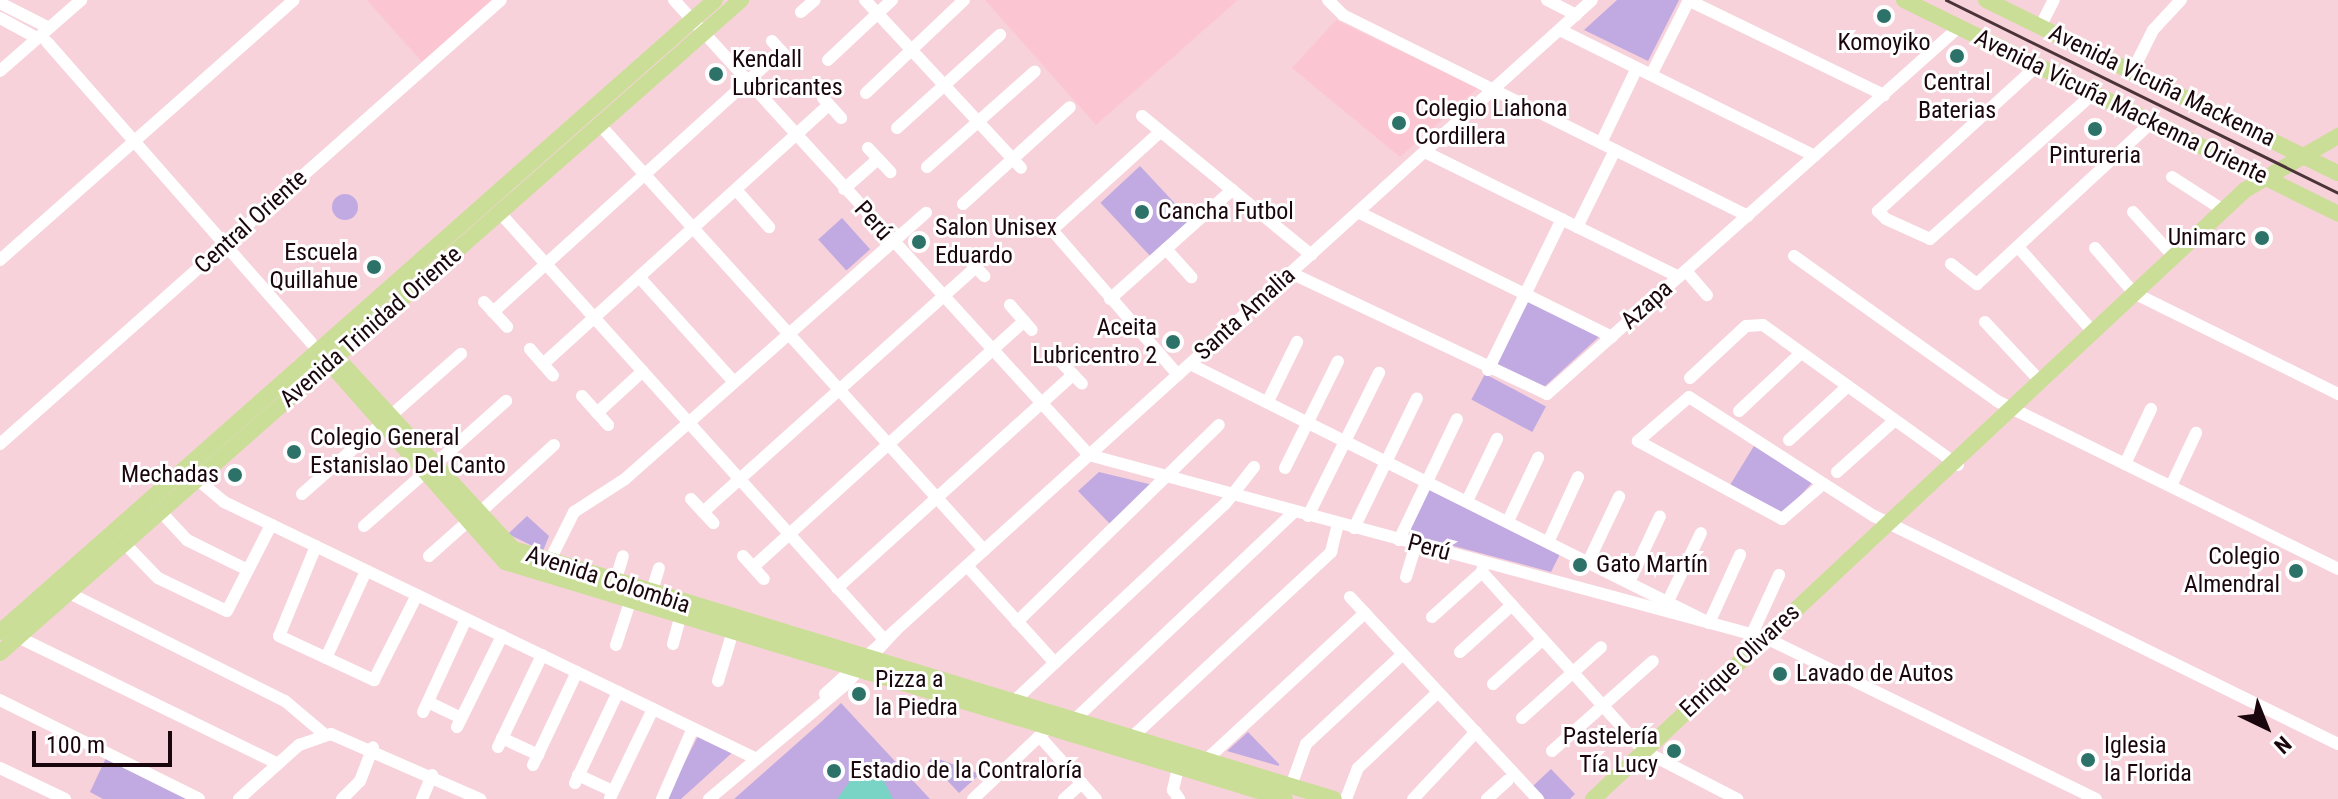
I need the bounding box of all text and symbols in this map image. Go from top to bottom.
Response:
marker: Komoyiko [1875,7,1893,25]
street label: Avenida Vicuña Mackenna [2044,19,2280,153]
street label: Avenida Vicuña Mackenna Oriente [1970,23,2272,191]
place label: Komoyiko [1837,29,1931,57]
place label: Kendall Lubricantes [732,46,843,102]
marker: Central Baterias [1948,47,1966,65]
marker: Kendall Lubricantes [707,65,725,83]
place label: Central Baterias [1918,69,1996,125]
place label: Colegio Liahona Cordillera [1415,95,1567,151]
marker: Colegio Liahona Cordillera [1390,114,1408,132]
marker: Pintureria [2086,120,2104,138]
place label: Pintureria [2049,142,2141,170]
street label: Central Oriente [189,164,313,280]
street label: Perú [848,195,898,247]
place label: Cancha Futbol [1158,198,1294,226]
marker: Cancha Futbol [1133,203,1151,221]
place label: Salon Unisex Eduardo [935,214,1057,270]
place label: Unimarc [2168,224,2246,252]
marker: Unimarc [2253,229,2271,247]
marker: Salon Unisex Eduardo [910,233,928,251]
place label: Escuela Quillahue [270,239,358,295]
street label: Avenida Trinidad Oriente [274,240,468,414]
marker: Escuela Quillahue [365,258,383,276]
street label: Santa Amalia [1189,261,1301,367]
street label: Azapa [1615,274,1679,336]
place label: Aceita Lubricentro 2 [1032,314,1157,370]
marker: Aceita Lubricentro 2 [1164,333,1182,351]
place label: Colegio General Estanislao Del Canto [310,424,506,480]
marker: Colegio General Estanislao Del Canto [285,443,303,461]
place label: Mechadas [121,461,219,489]
marker: Mechadas [226,466,244,484]
street label: Perú [1404,528,1454,568]
street label: Avenida Colombia [522,540,694,620]
place label: Colegio Almendral [2184,543,2280,599]
place label: Gato Martín [1596,551,1708,579]
marker: Gato Martín [1571,556,1589,574]
marker: Colegio Almendral [2287,562,2305,580]
street label: Enrique Olivares [1674,598,1806,724]
place label: Lavado de Autos [1796,660,1954,688]
marker: Lavado de Autos [1771,665,1789,683]
place label: Pizza a la Piedra [875,666,958,722]
marker: Pizza a la Piedra [850,685,868,703]
north arrow [2226,687,2306,767]
scale bar [36,715,176,765]
place label: Pastelería Tía Lucy [1563,723,1658,779]
text: 100 m [46,731,105,759]
text: N [2269,731,2296,759]
place label: Iglesia la Florida [2104,732,2192,788]
marker: Pastelería Tía Lucy [1665,742,1683,760]
marker: Iglesia la Florida [2079,751,2097,769]
place label: Estadio de la Contraloría [850,757,1082,785]
marker: Estadio de la Contraloría [825,762,843,780]

